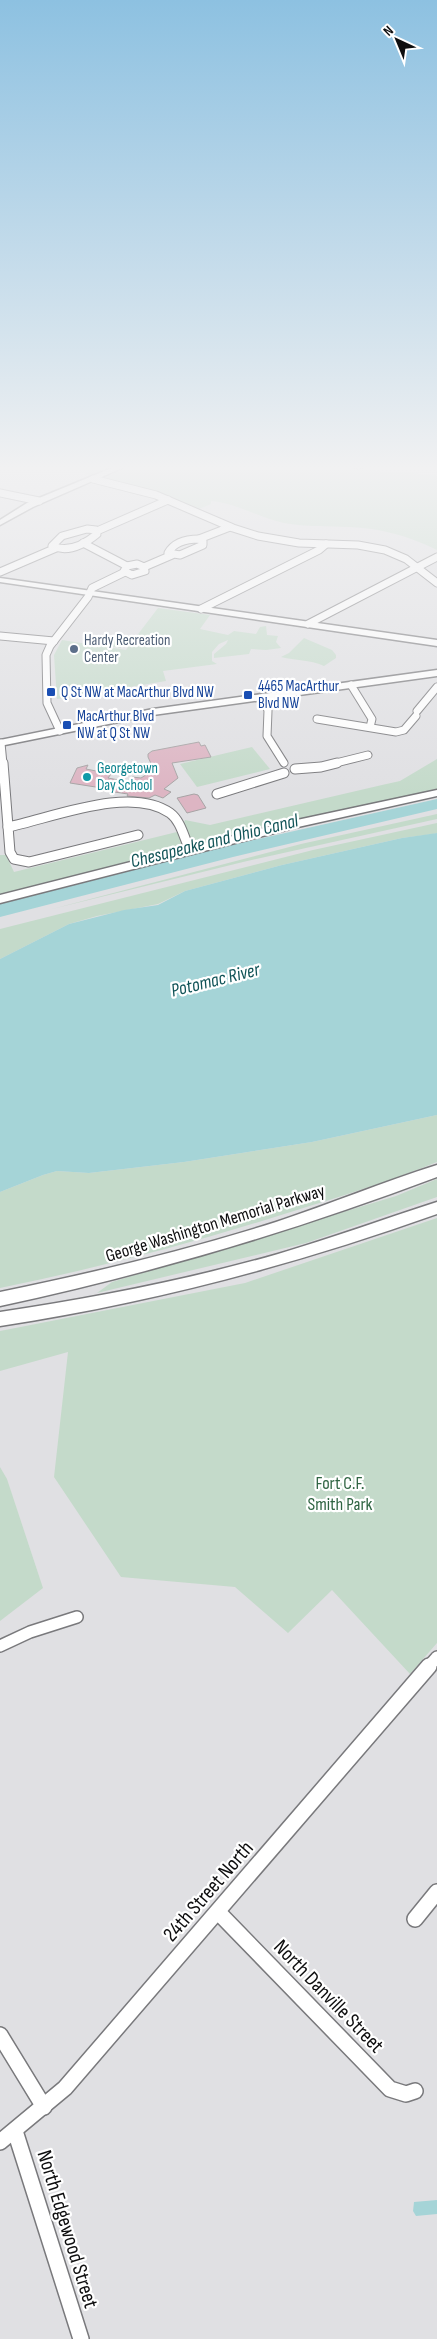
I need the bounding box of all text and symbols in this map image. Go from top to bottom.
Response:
north arrow [372,15,422,65]
text: N [380,22,397,40]
place label: Hardy Recreation Center [84,631,170,667]
marker: Hardy Recreation Center [68,643,80,655]
place label: 4465 MacArthur Blvd NW [258,677,340,713]
place label: Q St NW at MacArthur Blvd NW [61,683,214,702]
marker: Q St NW at MacArthur Blvd NW [45,686,57,698]
marker: 4465 MacArthur Blvd NW [242,689,254,701]
place label: MacArthur Blvd NW at Q St NW [77,707,154,743]
marker: MacArthur Blvd NW at Q St NW [61,719,73,731]
place label: Georgetown Day School [97,759,158,795]
marker: Georgetown Day School [81,771,93,783]
water label: Chesapeake and Ohio Canal [128,809,301,873]
water label: Potomac River [169,958,263,1003]
street label: George Washington Memorial Parkway [103,1180,327,1267]
park label: Fort C.F. Smith Park [308,1473,373,1515]
street label: 24th Street North [158,1836,259,1947]
street label: North Danville Street [268,1935,389,2058]
street label: North Edgewood Street [32,2147,103,2311]

